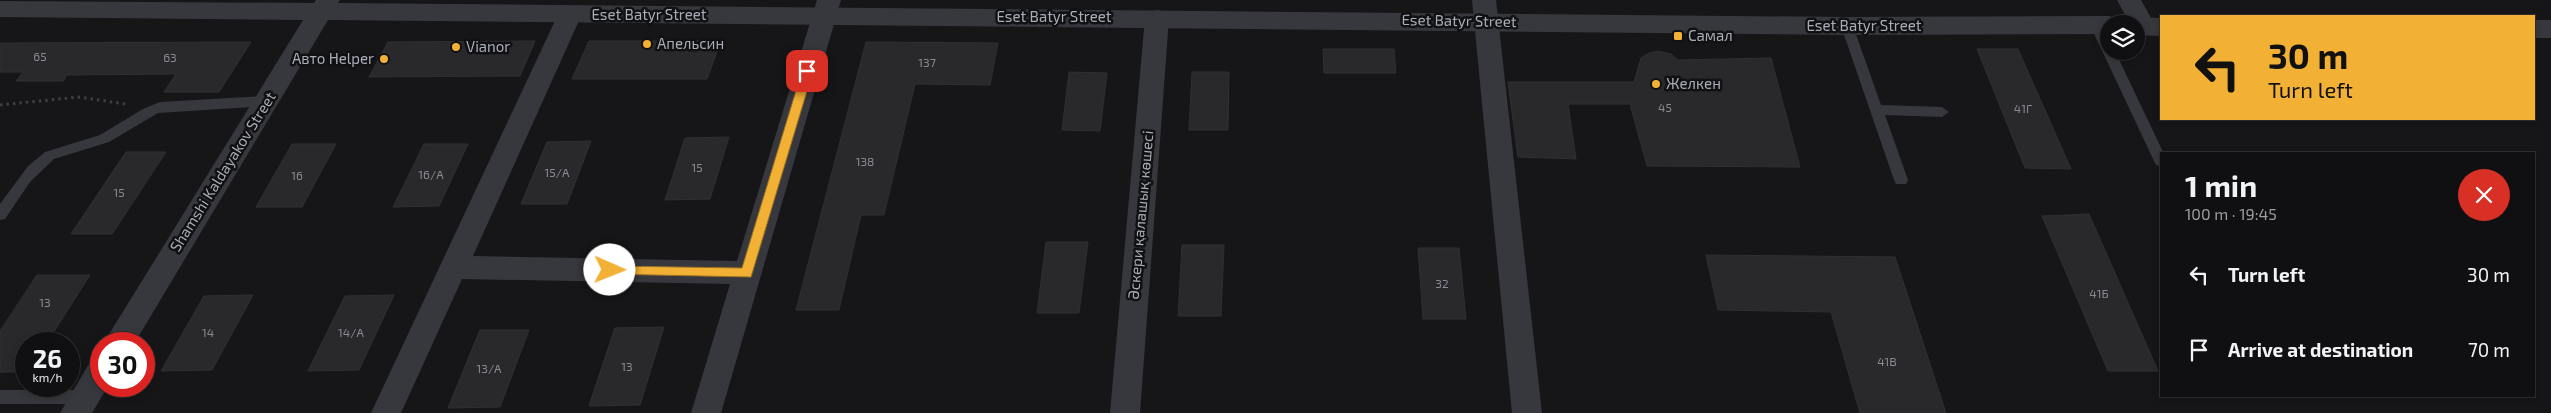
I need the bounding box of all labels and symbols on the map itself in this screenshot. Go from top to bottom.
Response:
street label: Eset Batyr Street [591,5,707,23]
street label: Eset Batyr Street [996,7,1112,25]
street label: Eset Batyr Street [1401,10,1517,30]
street label: Eset Batyr Street [1806,16,1922,34]
place label: Самал [1688,26,1733,44]
marker: Самал [1672,30,1684,42]
place label: Апельсин [657,34,724,52]
place label: Vianor [466,37,510,55]
marker: Апельсин [641,38,653,50]
marker: Vianor [450,41,462,53]
house number: 65 [33,49,47,63]
place label: Авто Helper [292,49,374,67]
house number: 63 [163,50,177,64]
pin [786,50,828,92]
marker: Авто Helper [378,53,390,65]
house number: 137 [918,55,936,69]
place label: Желкен [1666,74,1721,92]
marker: Желкен [1650,78,1662,90]
street label: Shamshi Kaldayakov Street [166,88,279,255]
house number: 45 [1658,100,1672,114]
house number: 41Г [2014,101,2032,115]
street label: Әскери қалашық көшесі [1124,130,1156,300]
house number: 138 [856,154,874,168]
house number: 15 [691,160,703,174]
house number: 15/А [545,165,570,179]
house number: 16/А [418,167,444,181]
house number: 16 [291,168,303,182]
house number: 15 [113,185,125,199]
position arrow [583,243,635,295]
house number: 32 [1435,276,1449,290]
house number: 41Б [2089,286,2109,300]
house number: 13 [39,295,51,309]
house number: 14 [202,325,214,339]
house number: 14/А [338,325,364,339]
speed limit sign: 30 [90,332,155,397]
house number: 41В [1877,354,1897,368]
house number: 13 [621,359,633,373]
house number: 13/А [476,361,502,375]

